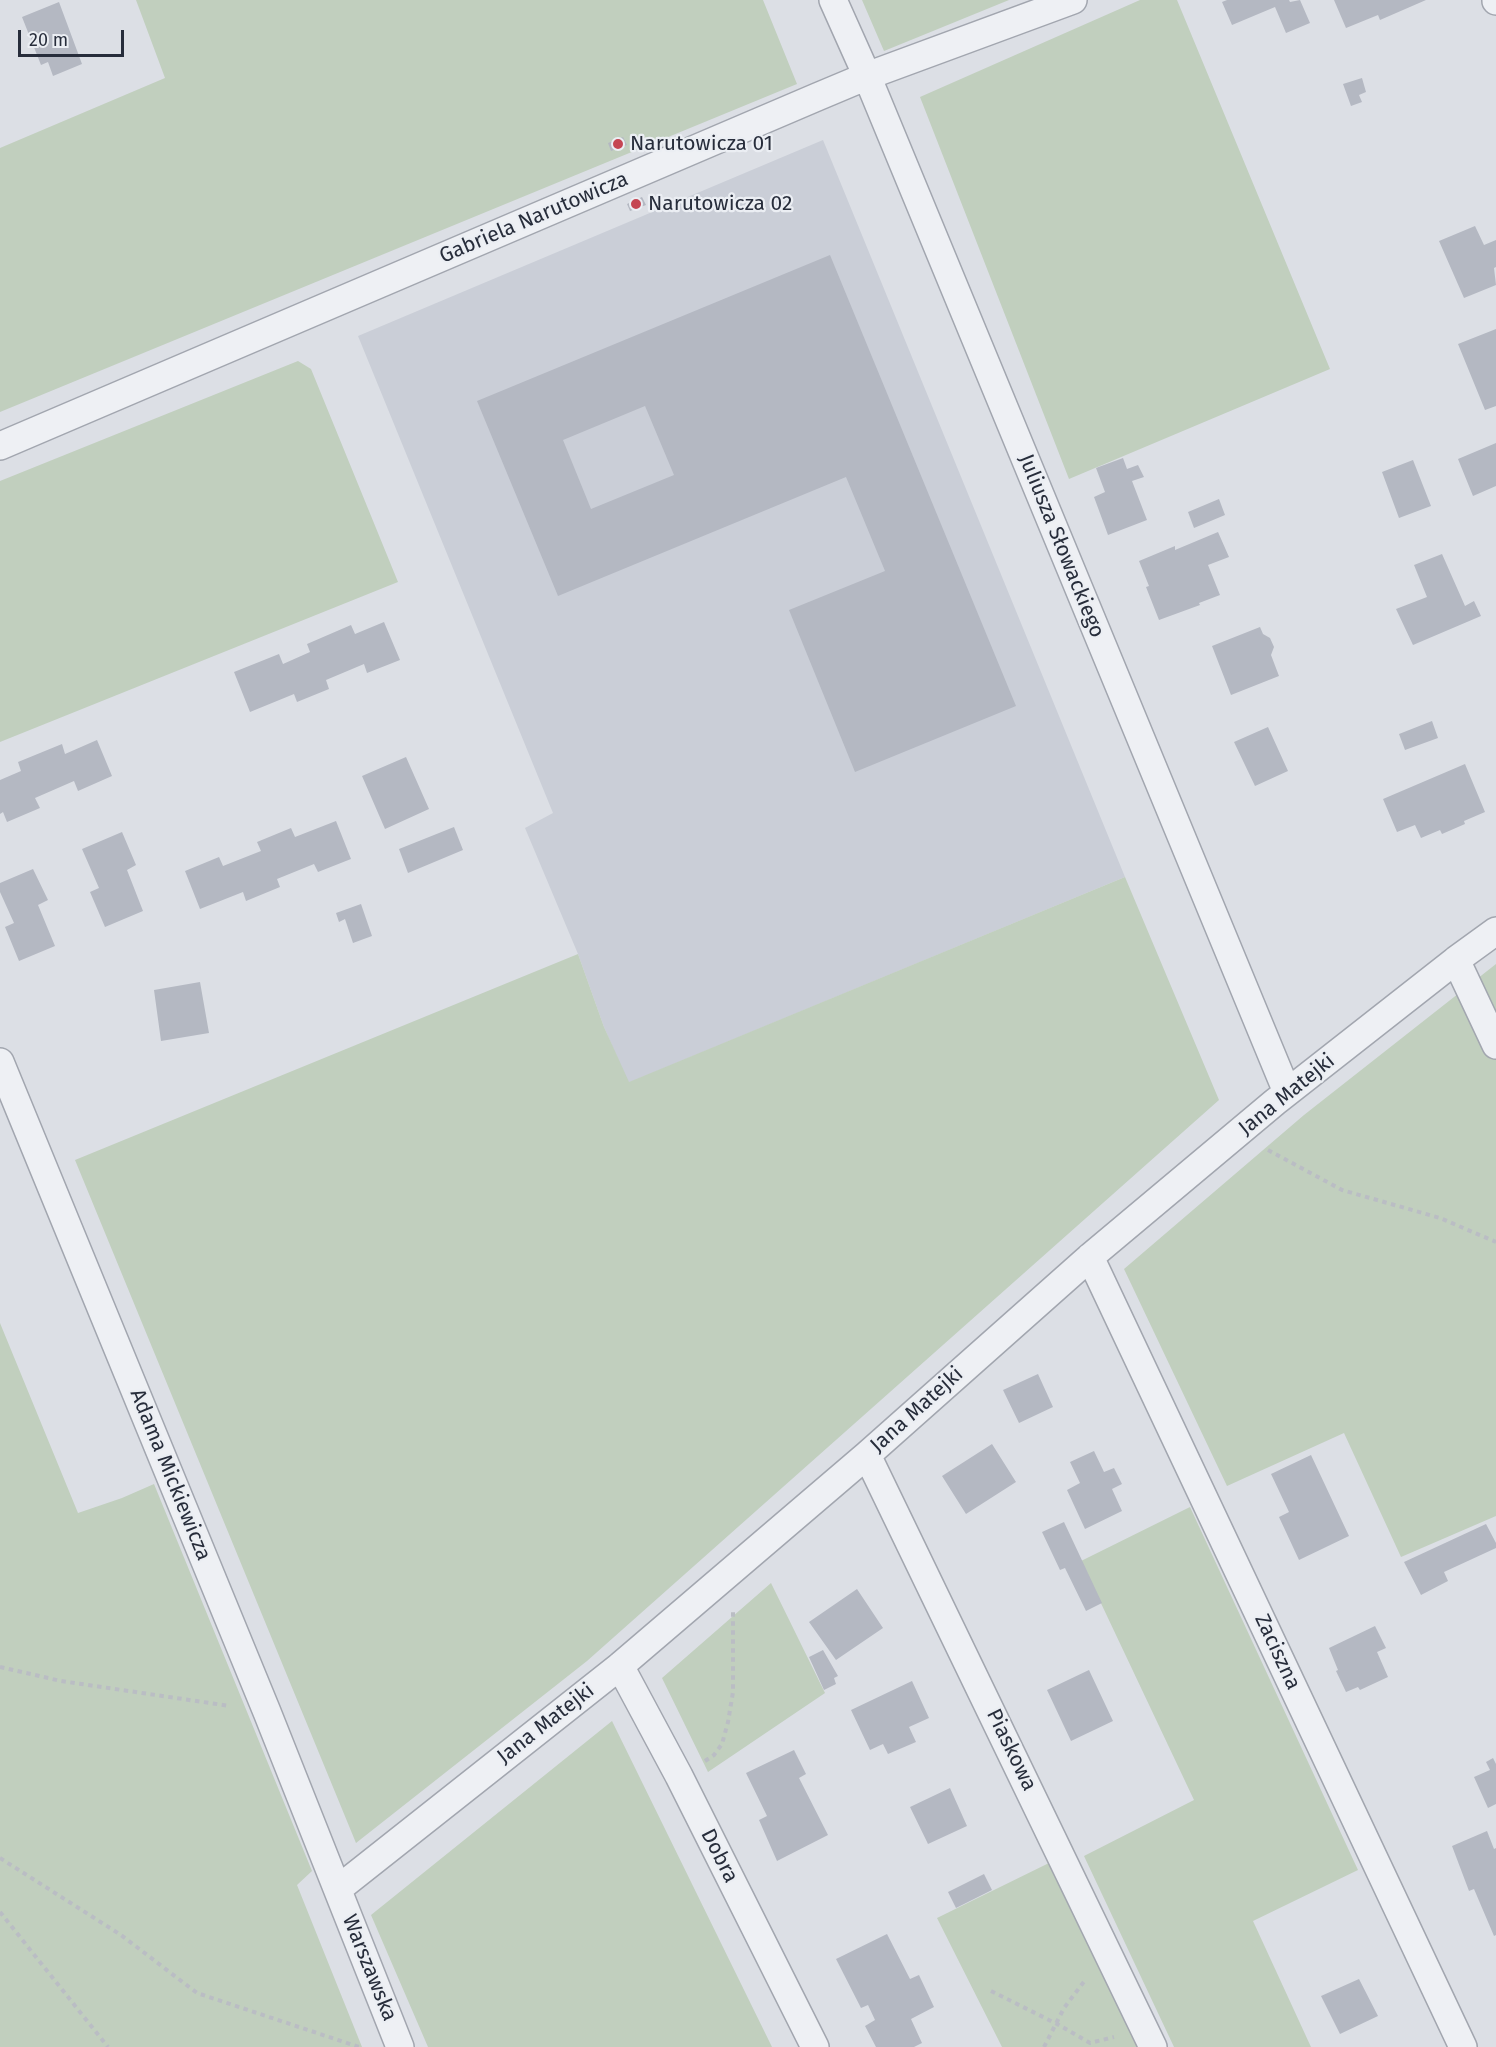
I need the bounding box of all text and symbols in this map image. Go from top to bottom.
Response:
scale bar [21,18,128,56]
text: 20 m [29,29,68,51]
place label: Narutowicza 01 [630,131,773,157]
marker: Narutowicza 01 [611,137,625,151]
street label: Gabriela Narutowicza [436,167,632,269]
place label: Narutowicza 02 [648,191,792,217]
marker: Narutowicza 02 [629,197,643,211]
street label: Juliusza Słowackiego [1013,450,1109,642]
street label: Jana Matejki [1234,1049,1340,1141]
street label: Jana Matejki [865,1362,969,1458]
street label: Adama Mickiewicza [124,1386,216,1564]
street label: Zaciszna [1249,1610,1305,1694]
street label: Jana Matejki [492,1678,600,1770]
street label: Piaskowa [980,1705,1042,1795]
street label: Dobra [695,1825,743,1887]
street label: Warszawska [336,1911,402,2025]

